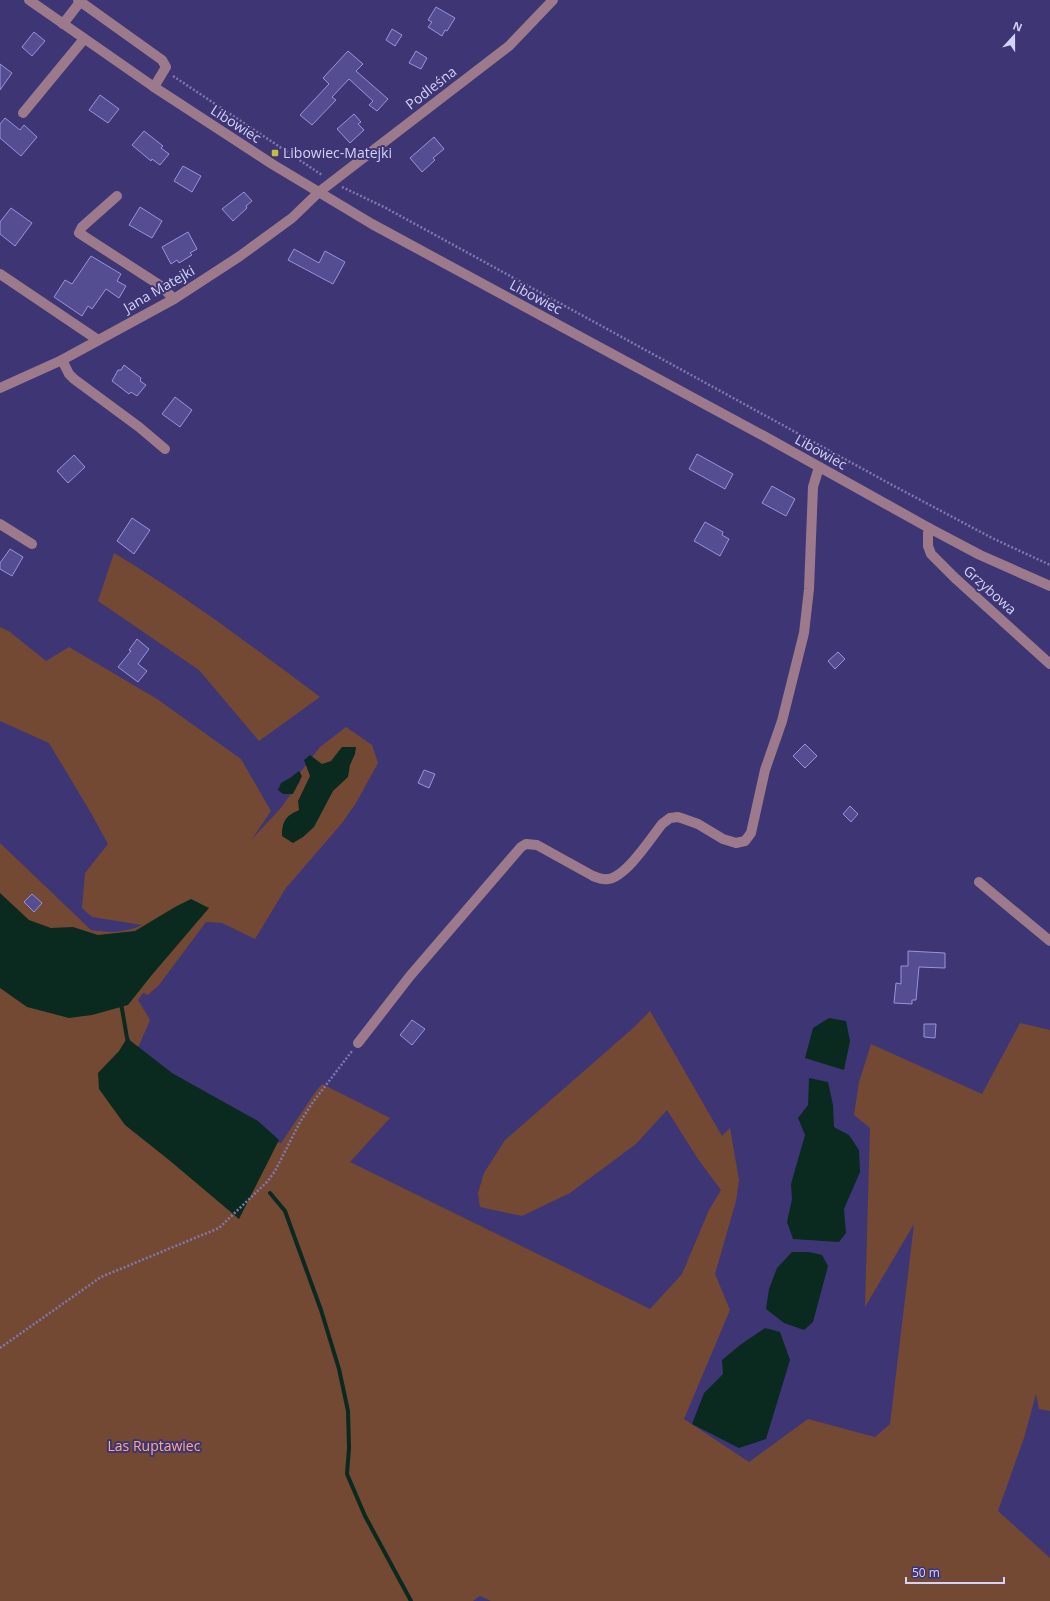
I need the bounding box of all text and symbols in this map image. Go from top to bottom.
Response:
north arrow [994,16,1034,56]
text: N [1011,18,1025,35]
street label: Podleśna [401,62,460,114]
street label: Libowiec [207,100,266,147]
place label: Libowiec-Matejki [283,143,392,162]
marker: Libowiec-Matejki [270,148,280,158]
street label: Jana Matejki [118,261,198,318]
street label: Libowiec [507,275,566,318]
street label: Libowiec [792,429,851,474]
street label: Grzybowa [960,561,1021,618]
park label: Las Ruptawiec [108,1436,201,1455]
scale bar [906,1559,1004,1585]
text: 50 m [912,1564,940,1581]

